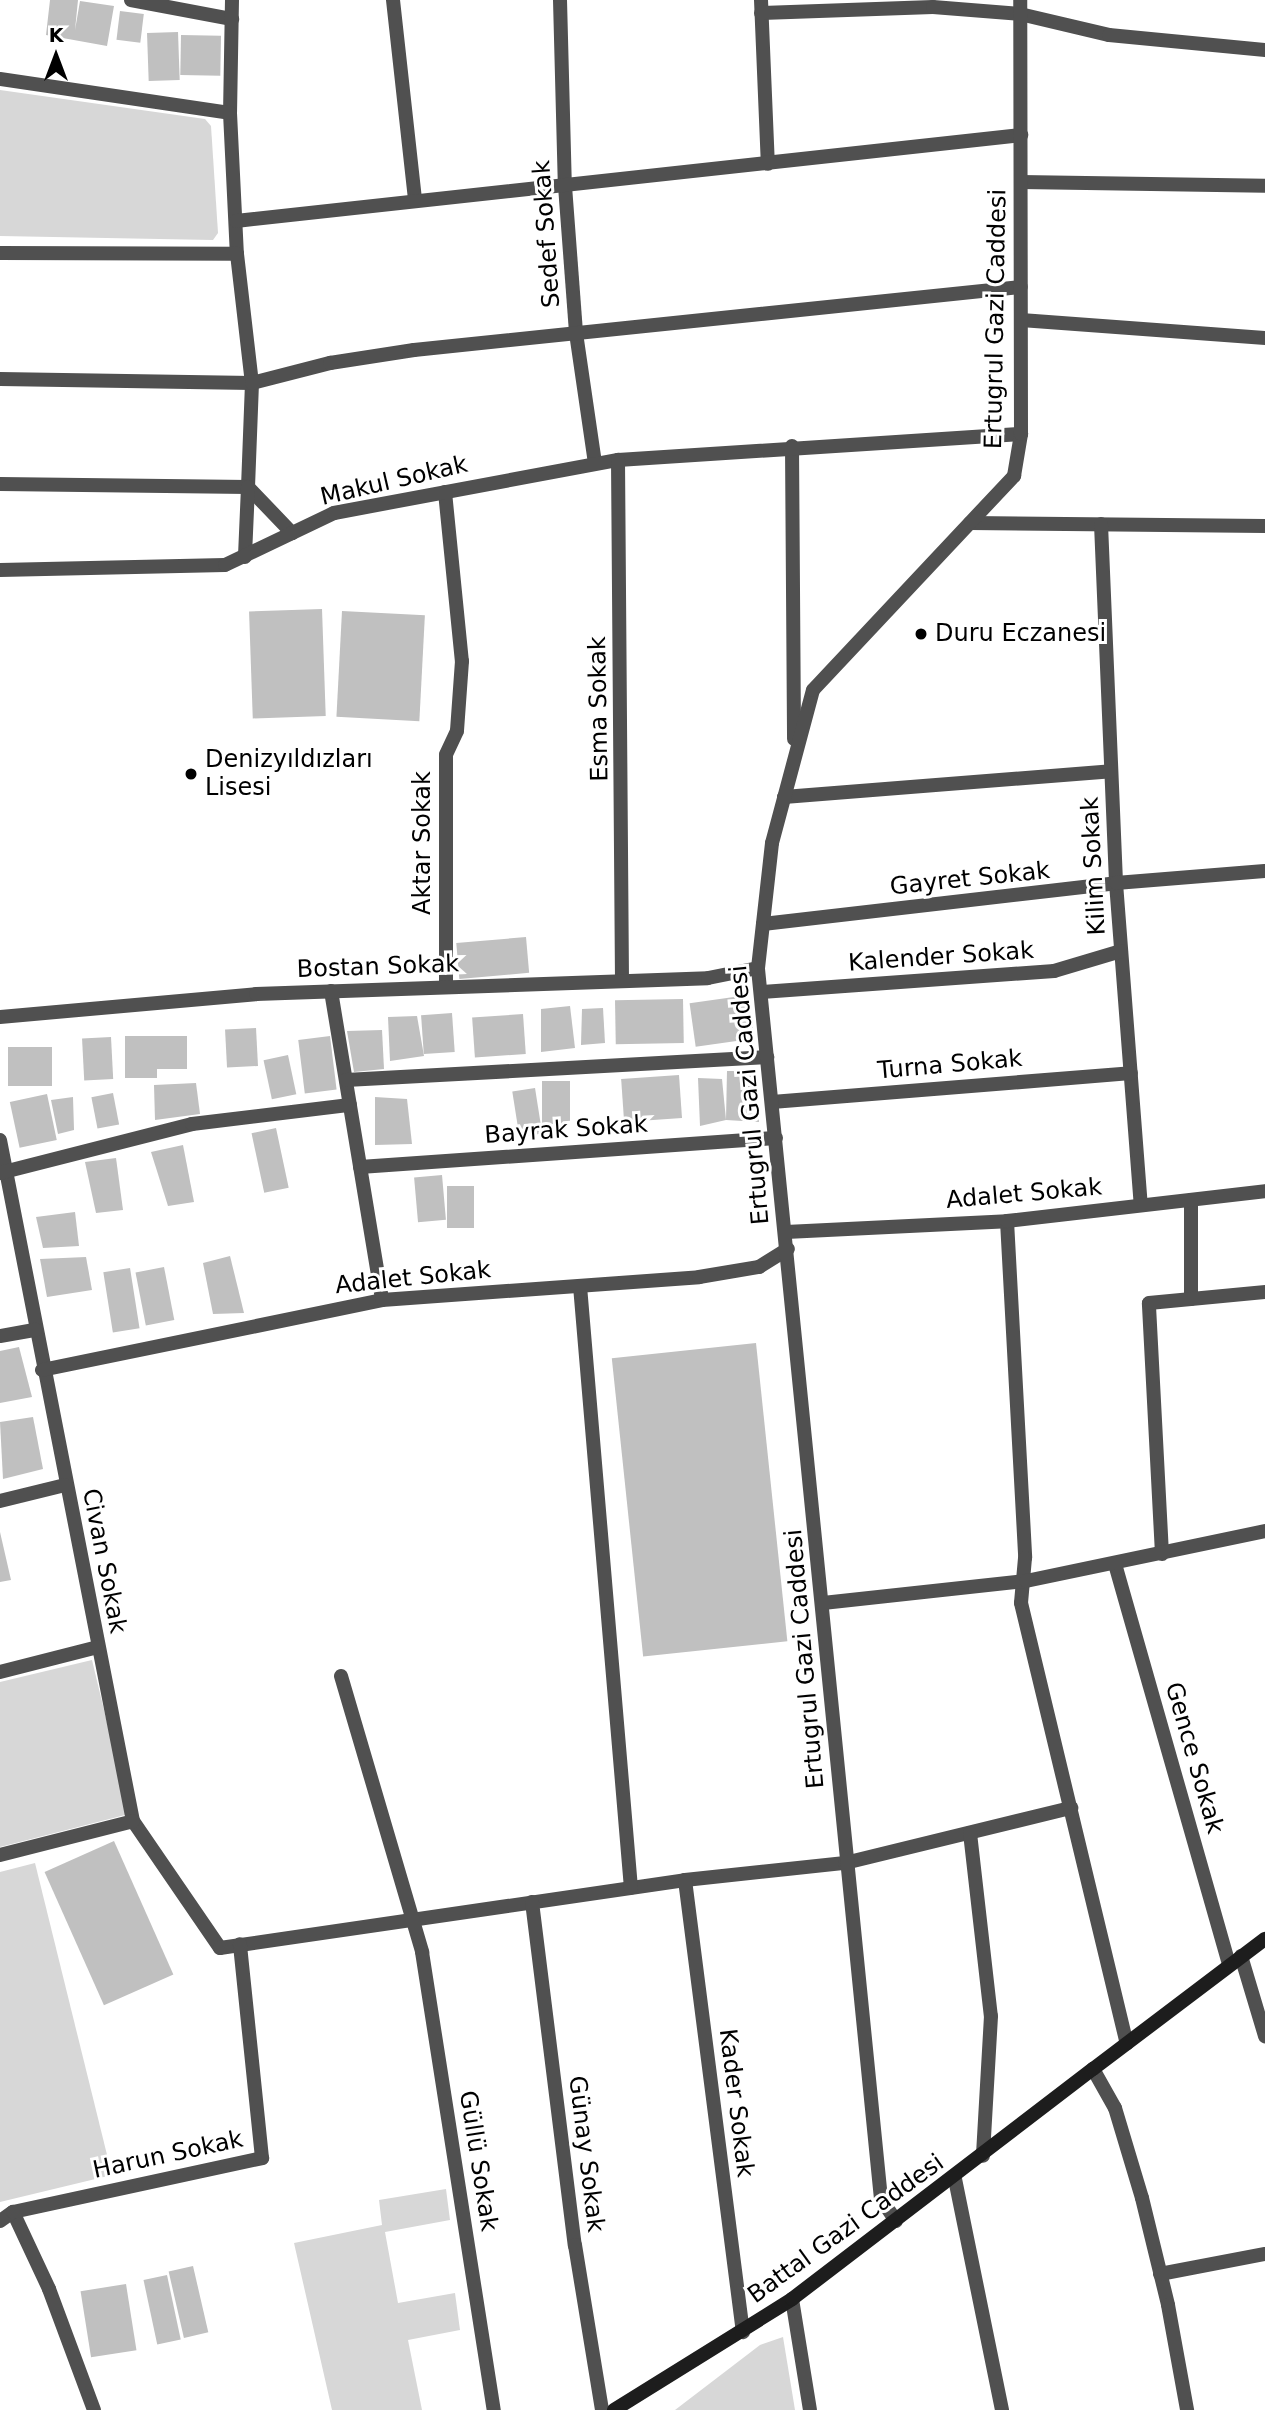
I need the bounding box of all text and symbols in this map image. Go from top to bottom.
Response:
north arrow [21,21,91,91]
text: K [49,24,63,46]
street label: Sedef Sokak [527,159,567,309]
street label: Ertugrul Gazi Caddesi [979,189,1013,449]
street label: Makul Sokak [318,450,470,512]
place label: Duru Eczanesi [935,620,1106,648]
marker: Duru Eczanesi [913,626,929,642]
street label: Esma Sokak [583,636,615,782]
place label: Denizyıldızları Lisesi [205,746,373,802]
marker: Denizyıldızları Lisesi [183,766,199,782]
street label: Aktar Sokak [409,771,437,915]
street label: Kilim Sokak [1076,796,1112,936]
street label: Gayret Sokak [889,856,1051,902]
street label: Kalender Sokak [847,936,1035,978]
street label: Bostan Sokak [296,950,460,984]
street label: Ertugrul Gazi Caddesi [724,964,776,1226]
street label: Turna Sokak [876,1044,1024,1086]
street label: Bayrak Sokak [483,1110,649,1150]
street label: Adalet Sokak [945,1173,1103,1215]
street label: Adalet Sokak [334,1256,492,1300]
street label: Civan Sokak [76,1486,132,1636]
street label: Ertugrul Gazi Caddesi [779,1528,831,1790]
street label: Gence Sokak [1159,1679,1229,1837]
street label: Kader Sokak [713,2027,759,2179]
street label: Günay Sokak [562,2074,610,2234]
street label: Güllü Sokak [453,2089,503,2233]
street label: Harun Sokak [90,2125,246,2185]
street label: Battal Gazi Caddesi [742,2148,950,2310]

